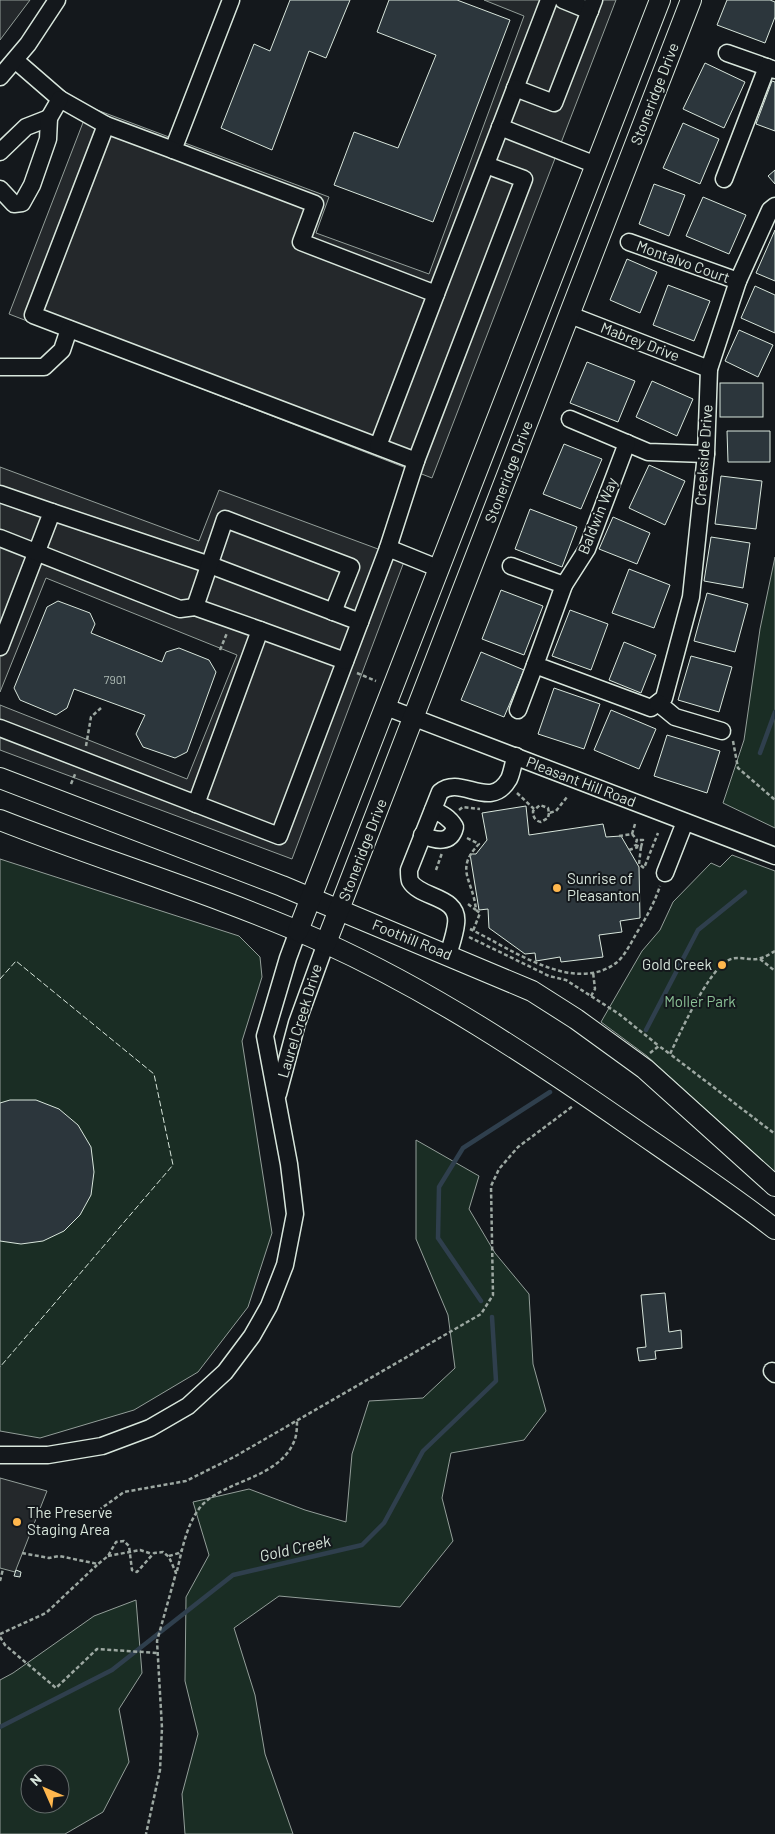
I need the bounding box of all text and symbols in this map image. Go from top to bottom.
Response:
street label: Stoneridge Drive [626,40,682,147]
street label: Montalvo Court [634,236,732,286]
street label: Mabrey Drive [598,318,682,364]
street label: Creekside Drive [690,404,716,506]
street label: Stoneridge Drive [480,418,536,525]
street label: Baldwin Way [574,474,621,557]
house number: 7901 [104,672,126,686]
street label: Pleasant Hill Road [524,752,639,810]
street label: Stoneridge Drive [334,796,390,903]
place label: Sunrise of Pleasanton [567,869,639,904]
marker: Sunrise of Pleasanton [551,882,563,894]
street label: Foothill Road [370,915,455,963]
place label: Gold Creek [642,955,712,973]
marker: Gold Creek [716,959,728,971]
street label: Laurel Creek Drive [273,961,325,1080]
park label: Moller Park [664,992,736,1010]
place label: The Preserve Staging Area [27,1503,113,1538]
marker: The Preserve Staging Area [11,1516,23,1528]
water label: Gold Creek [257,1530,333,1565]
north arrow [20,1764,70,1814]
text: N [26,1770,45,1789]

